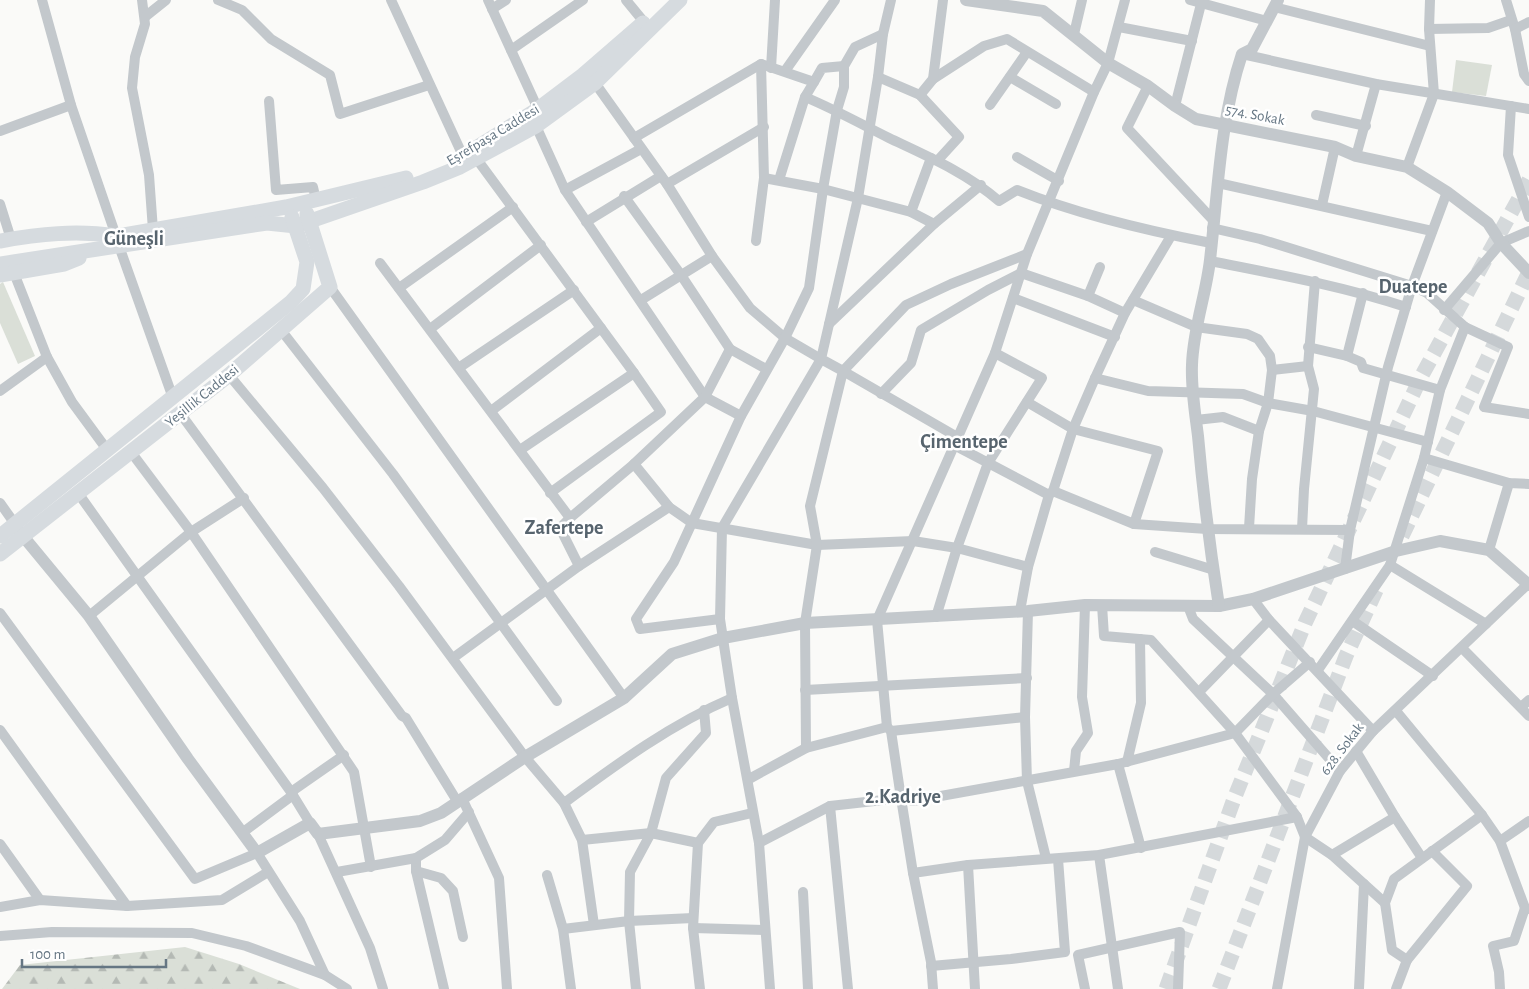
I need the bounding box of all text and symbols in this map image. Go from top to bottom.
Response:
street label: Eşrefpaşa Caddesi [444,102,542,168]
street label: 574. Sokak [1224,102,1286,128]
district label: Güneşli [104,229,164,249]
district label: Duatepe [1378,277,1448,297]
street label: Yeşillik Caddesi [162,362,242,430]
district label: Çimentepe [920,432,1008,452]
district label: Zafertepe [524,518,604,538]
street label: 628. Sokak [1318,720,1367,778]
district label: 2.Kadriye [865,787,941,807]
scale bar [22,936,166,968]
text: 100 m [30,947,65,962]

